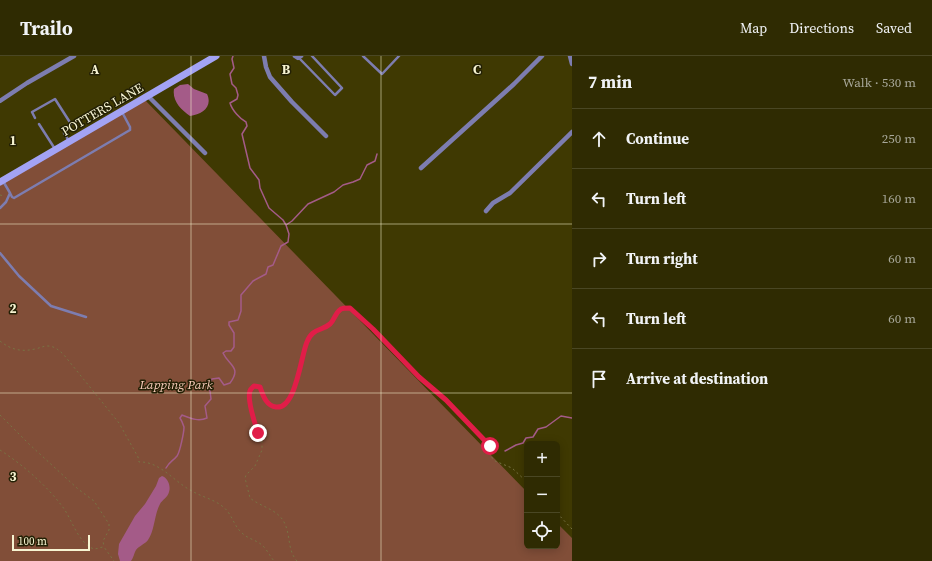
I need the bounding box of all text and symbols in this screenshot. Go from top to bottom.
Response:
text: Trailo [20,15,73,41]
text: Map [740,18,767,38]
text: Directions [789,18,854,38]
text: Saved [876,18,912,38]
text: A [91,61,100,78]
text: B [282,61,291,78]
text: C [473,61,481,78]
text: 7 min [588,70,632,94]
text: Walk · 530 m [843,74,916,91]
street label: POTTERS LANE [58,79,146,140]
icon: ahead [588,128,610,150]
text: Continue [626,128,689,149]
text: 250 m [882,130,916,147]
text: 1 [9,132,17,149]
icon: left [588,188,610,210]
text: Turn left [626,188,686,209]
text: 160 m [882,190,916,207]
icon: right [588,248,610,270]
text: Turn right [626,248,698,269]
text: 60 m [888,250,916,267]
text: 2 [9,300,17,317]
icon: left [588,308,610,330]
text: Turn left [626,308,686,329]
text: 60 m [888,310,916,327]
icon: arrive [588,368,610,390]
text: Arrive at destination [626,368,768,389]
park label: Lapping Park [138,376,213,393]
route end [249,424,267,442]
route start [481,437,499,455]
map controls [524,441,560,549]
button: + [524,441,560,477]
text: 3 [9,468,17,485]
button: − [524,477,560,513]
button: locate [524,513,560,549]
scale bar [12,533,90,552]
text: 100 m [18,534,47,549]

